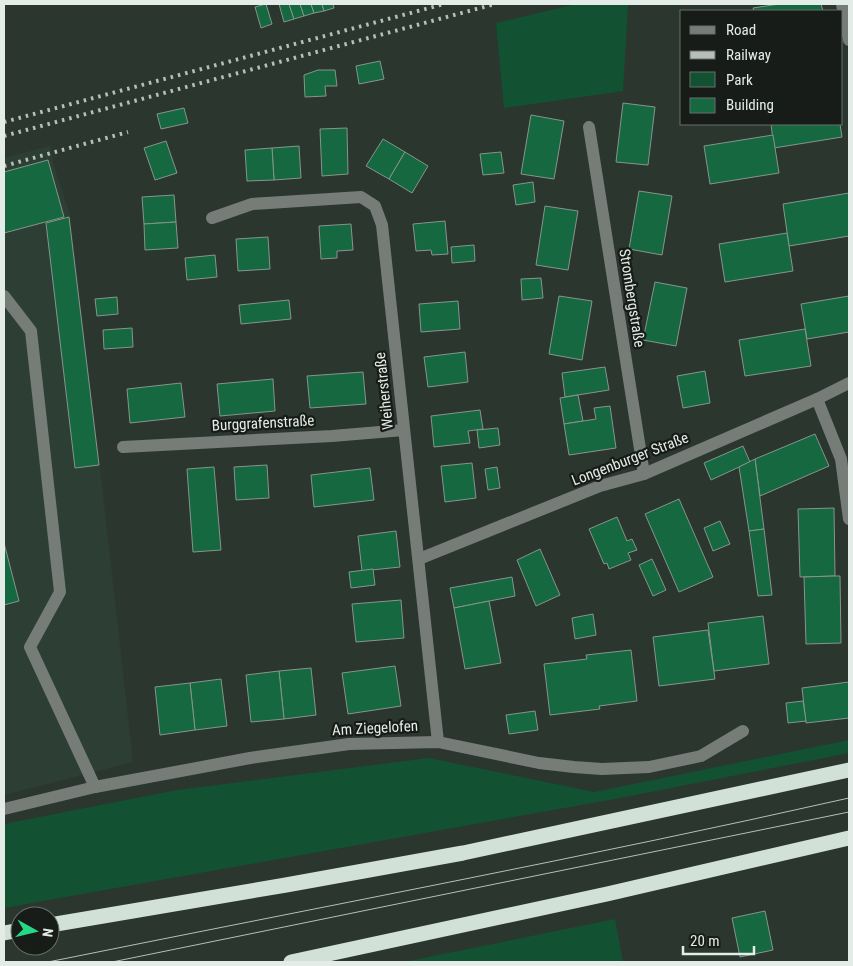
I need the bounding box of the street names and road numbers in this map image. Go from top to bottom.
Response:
street label: Strombergstraße [615,248,649,348]
street label: Weiherstraße [371,351,397,431]
street label: Burggrafenstraße [211,411,315,435]
street label: Longenburger Straße [569,428,691,490]
street label: Am Ziegelofen [332,717,418,739]

